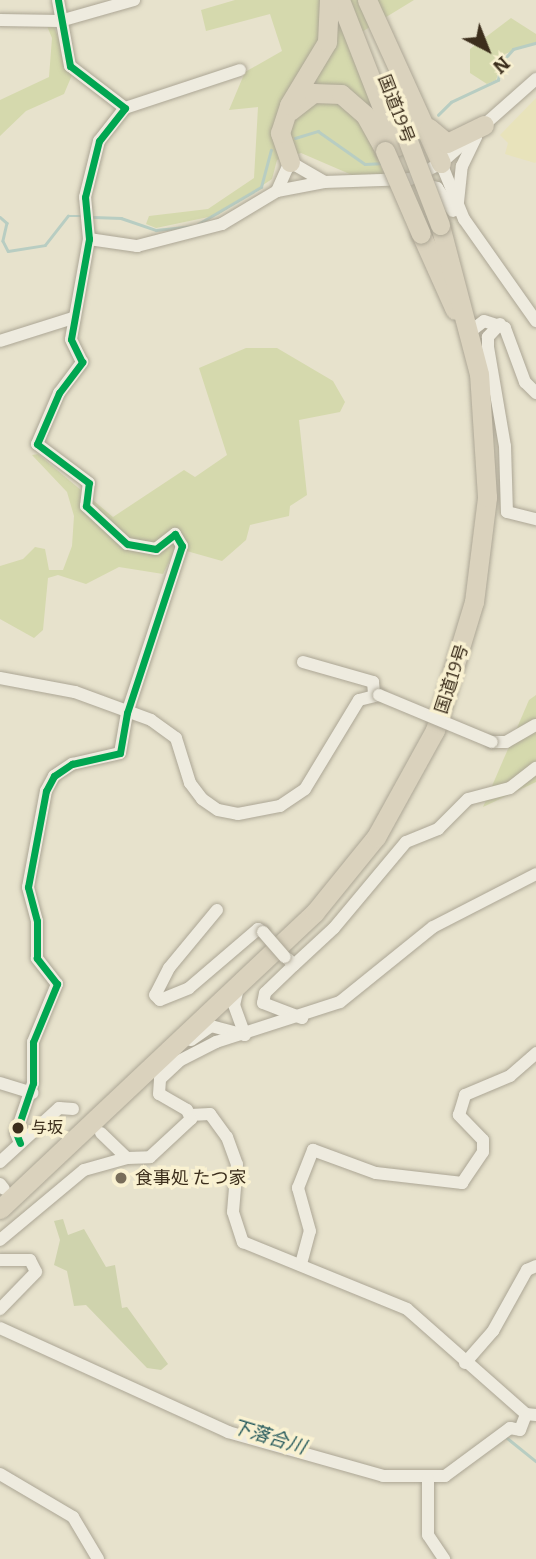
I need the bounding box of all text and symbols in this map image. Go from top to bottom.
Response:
north arrow [452,14,522,84]
text: N [488,52,515,78]
street label: 国道19号 [373,72,419,146]
street label: 国道19号 [431,641,473,717]
place label: 与坂 [31,1118,63,1138]
marker: 与坂 [11,1121,25,1135]
place label: 食事処 たつ家 [135,1167,247,1189]
marker: 食事処 たつ家 [113,1170,129,1186]
water label: 下落合川 [229,1415,309,1459]

